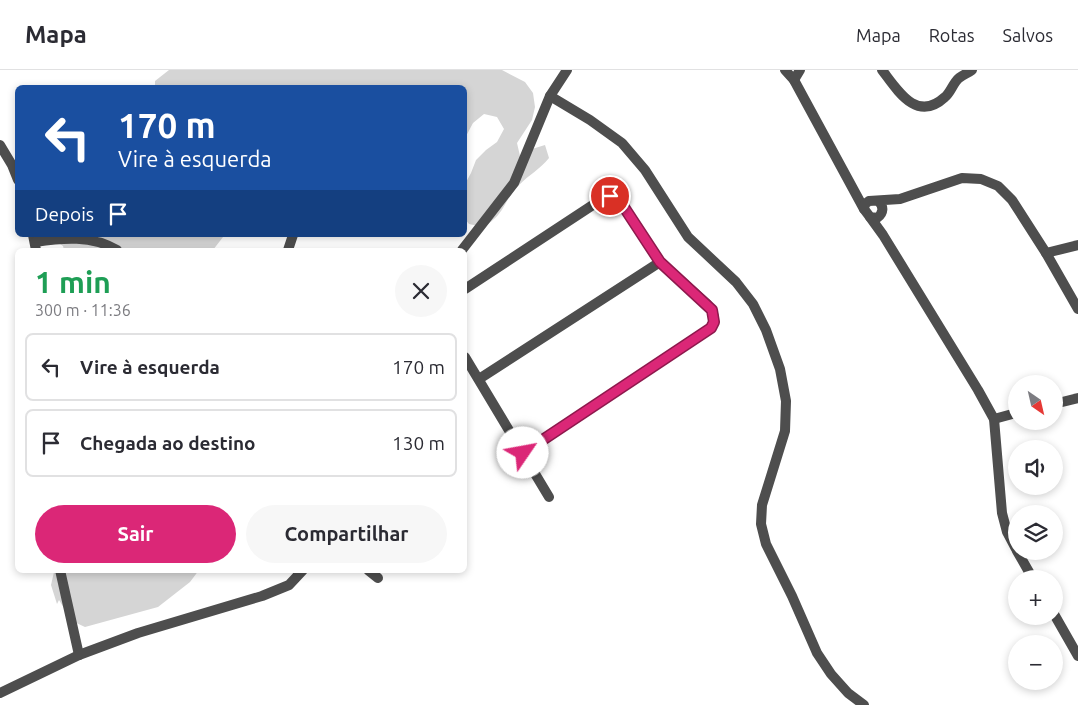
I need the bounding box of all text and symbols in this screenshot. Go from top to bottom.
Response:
text: Mapa [25,21,87,48]
text: Mapa [856,25,901,45]
text: Rotas [929,25,975,45]
text: Salvos [1003,25,1053,45]
icon: left [35,105,100,170]
text: 170 m [118,105,216,145]
text: Vire à esquerda [118,146,272,171]
pin [589,175,631,217]
icon: arrive [596,182,624,210]
icon: arrive [104,200,132,228]
text: Depois [35,203,94,225]
text: 1 min [35,265,111,299]
button: close [395,265,447,317]
text: 300 m · 11:36 [35,301,131,319]
icon: left [37,353,65,381]
text: Vire à esquerda [80,356,220,378]
text: 170 m [392,356,445,378]
north arrow [1008,375,1062,430]
map controls [1008,375,1063,690]
position arrow [496,426,548,478]
icon: arrive [37,429,65,457]
text: Chegada ao destino [80,432,256,454]
text: 130 m [392,432,445,454]
button: sound [1008,440,1063,495]
button: Sair [35,505,236,563]
button: Compartilhar [246,505,447,563]
button: layers [1008,505,1063,560]
button: + [1008,570,1063,625]
button: − [1008,635,1063,690]

